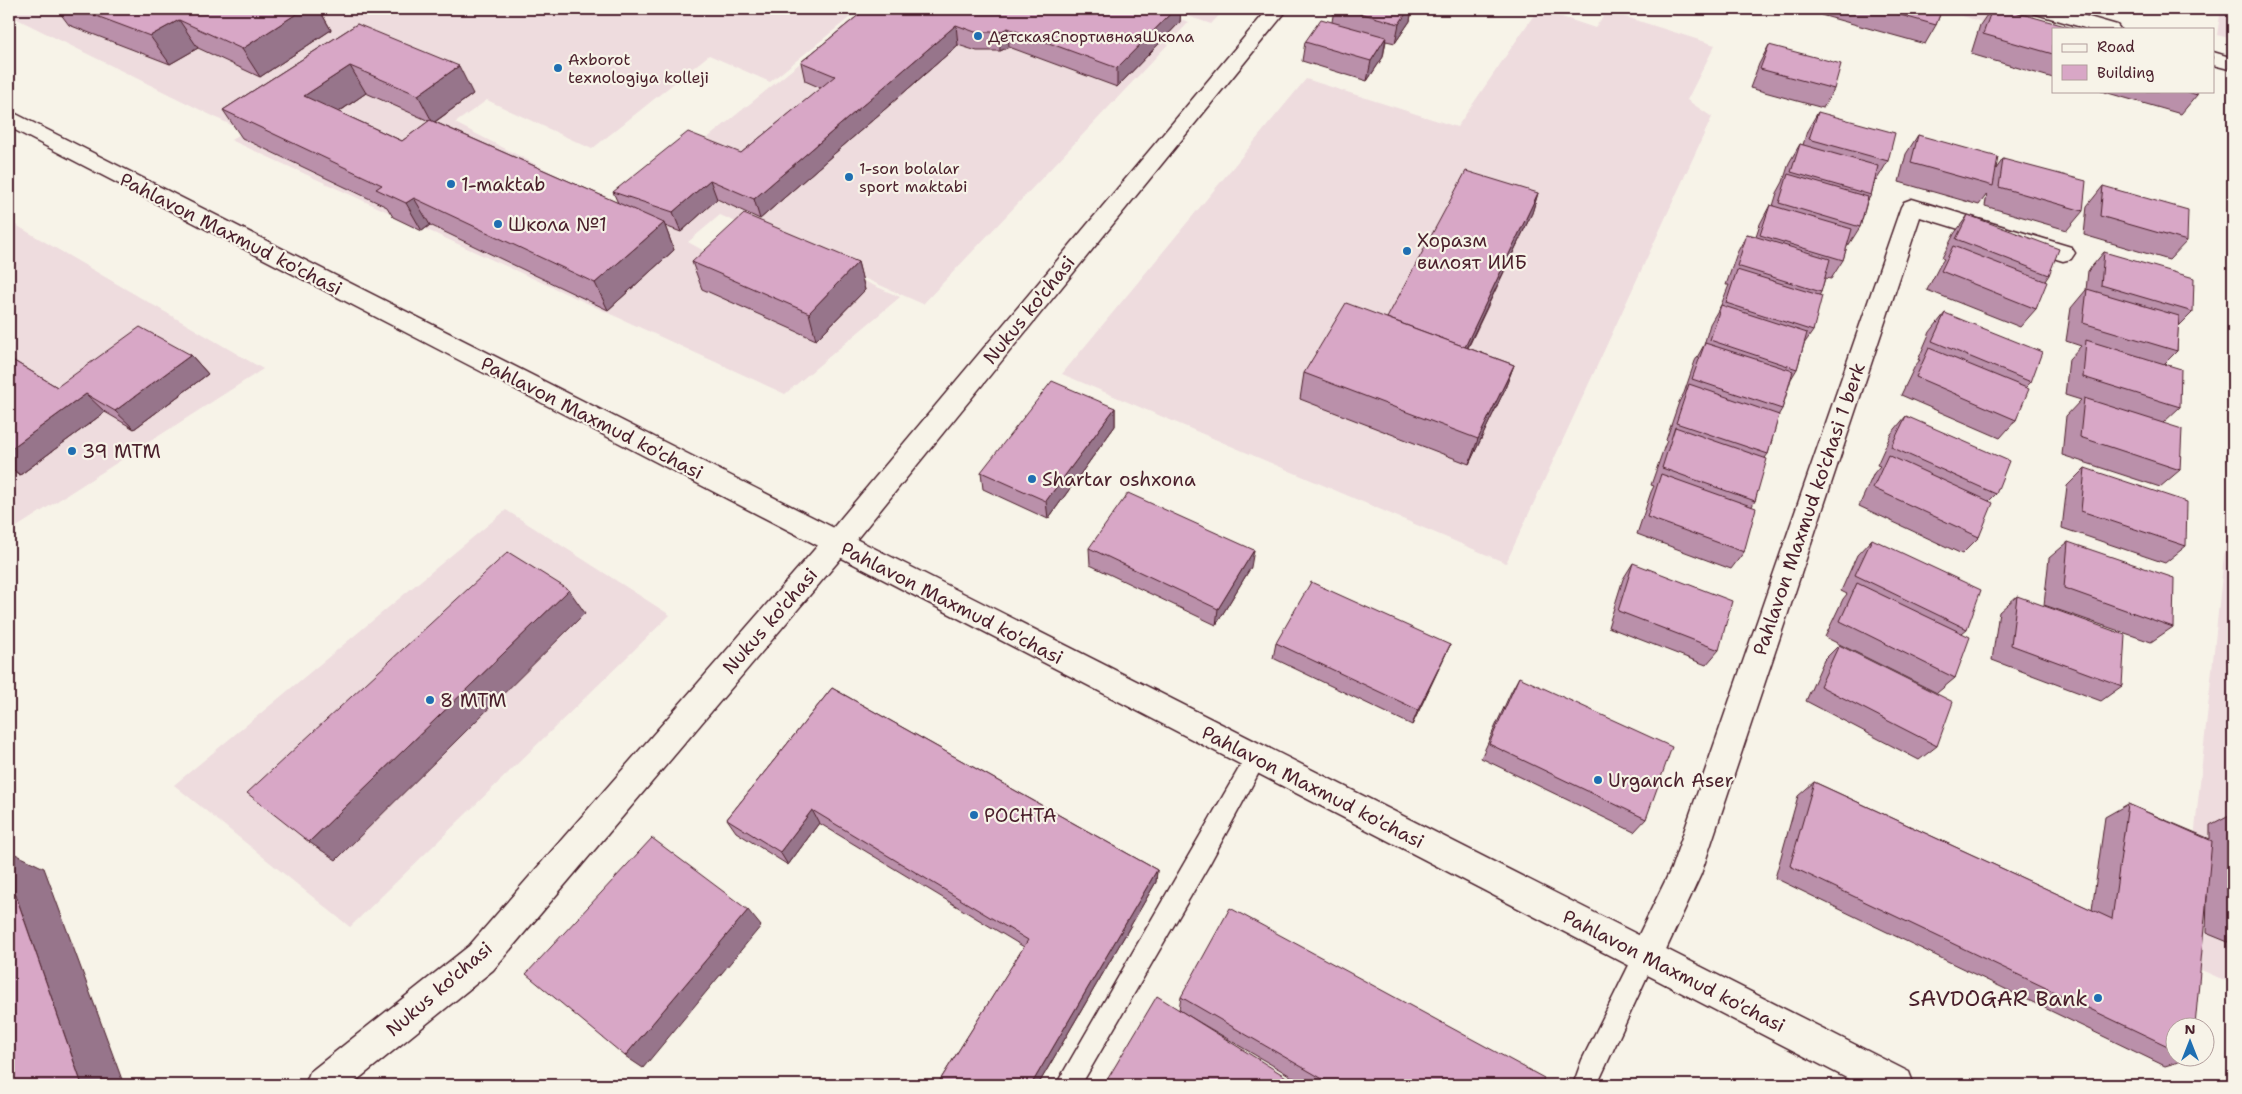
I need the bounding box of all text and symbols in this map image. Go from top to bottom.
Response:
place label: ДетскаяСпортивнаяШкола [988,26,1194,47]
legend [2052,28,2214,92]
marker: ДетскаяСпортивнаяШкола [972,30,984,42]
text: Road [2097,37,2135,57]
place label: Axborot texnologiya kolleji [568,49,709,88]
marker: Axborot texnologiya kolleji [552,62,564,74]
text: Building [2097,63,2154,83]
place label: 1-son bolalar sport maktabi [859,158,967,197]
street label: Pahlavon Maxmud ko'chasi [115,167,347,301]
marker: 1-son bolalar sport maktabi [843,171,855,183]
place label: 1-maktab [461,172,545,197]
marker: 1-maktab [445,178,457,190]
place label: Школа №1 [508,212,607,237]
marker: Школа №1 [492,218,504,230]
place label: Хоразм вилоят ИИБ [1417,228,1527,275]
marker: Хоразм вилоят ИИБ [1401,245,1413,257]
street label: Nukus ko'chasi [977,250,1081,370]
street label: Pahlavon Maxmud ko'chasi [476,351,708,485]
street label: Pahlavon Maxmud ko'chasi 1 berk [1747,359,1871,659]
place label: 39 MTM [82,439,161,464]
marker: 39 MTM [66,445,78,457]
place label: Shartar oshxona [1042,467,1196,492]
marker: Shartar oshxona [1026,473,1038,485]
street label: Pahlavon Maxmud ko'chasi [836,536,1068,670]
street label: Nukus ko'chasi [717,563,823,679]
place label: 8 MTM [440,688,506,713]
marker: 8 MTM [424,694,436,706]
street label: Pahlavon Maxmud ko'chasi [1197,720,1429,854]
place label: Urganch Aser [1608,768,1733,793]
marker: Urganch Aser [1592,774,1604,786]
place label: POCHTA [984,803,1057,828]
marker: POCHTA [968,809,980,821]
street label: Pahlavon Maxmud ko'chasi [1558,904,1790,1038]
street label: Nukus ko'chasi [381,936,497,1042]
place label: SAVDOGAR Bank [1908,984,2088,1013]
marker: SAVDOGAR Bank [2092,992,2104,1004]
north arrow [2164,1016,2214,1066]
text: N [2184,1020,2196,1038]

